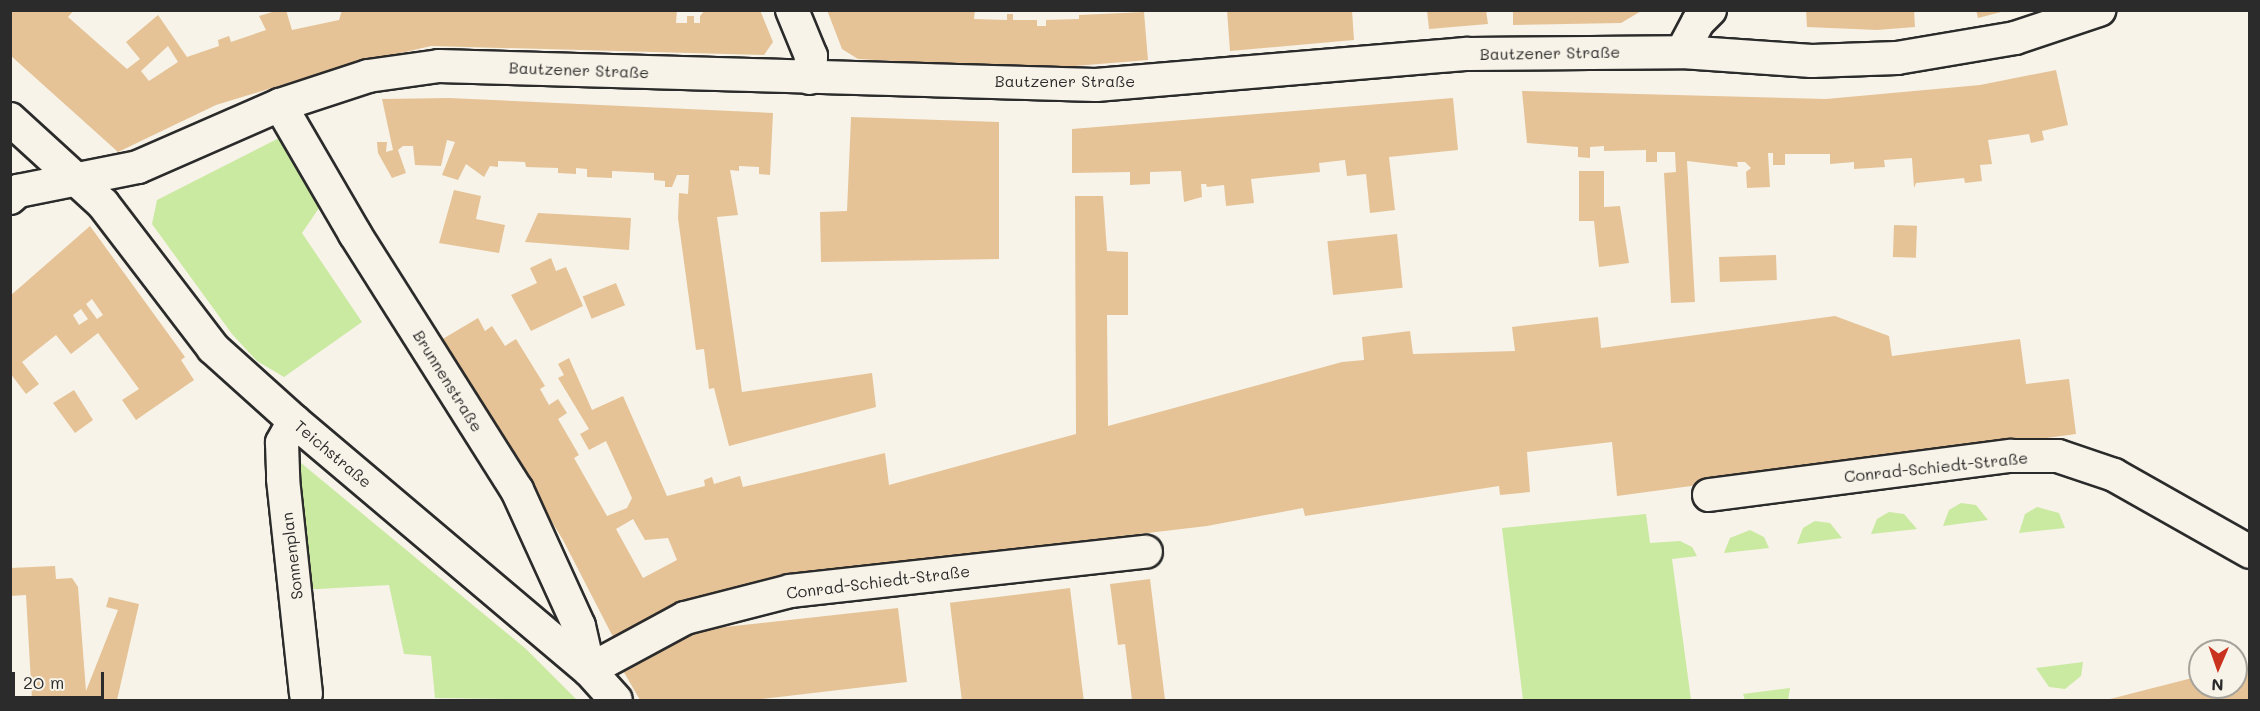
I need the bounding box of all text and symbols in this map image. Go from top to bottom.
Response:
street label: Bautzener Straße [1480,42,1620,64]
street label: Bautzener Straße [508,58,650,82]
street label: Bautzener Straße [995,71,1135,91]
street label: Brunnenstraße [409,327,487,435]
street label: Teichstraße [290,416,376,492]
street label: Conrad-Schiedt-Straße [1843,448,2029,486]
street label: Sonnenplan [277,511,307,601]
street label: Conrad-Schiedt-Straße [785,561,971,603]
north arrow [2188,639,2248,699]
scale bar [15,660,106,698]
text: 20 m [23,670,64,694]
text: N [2211,675,2224,696]

